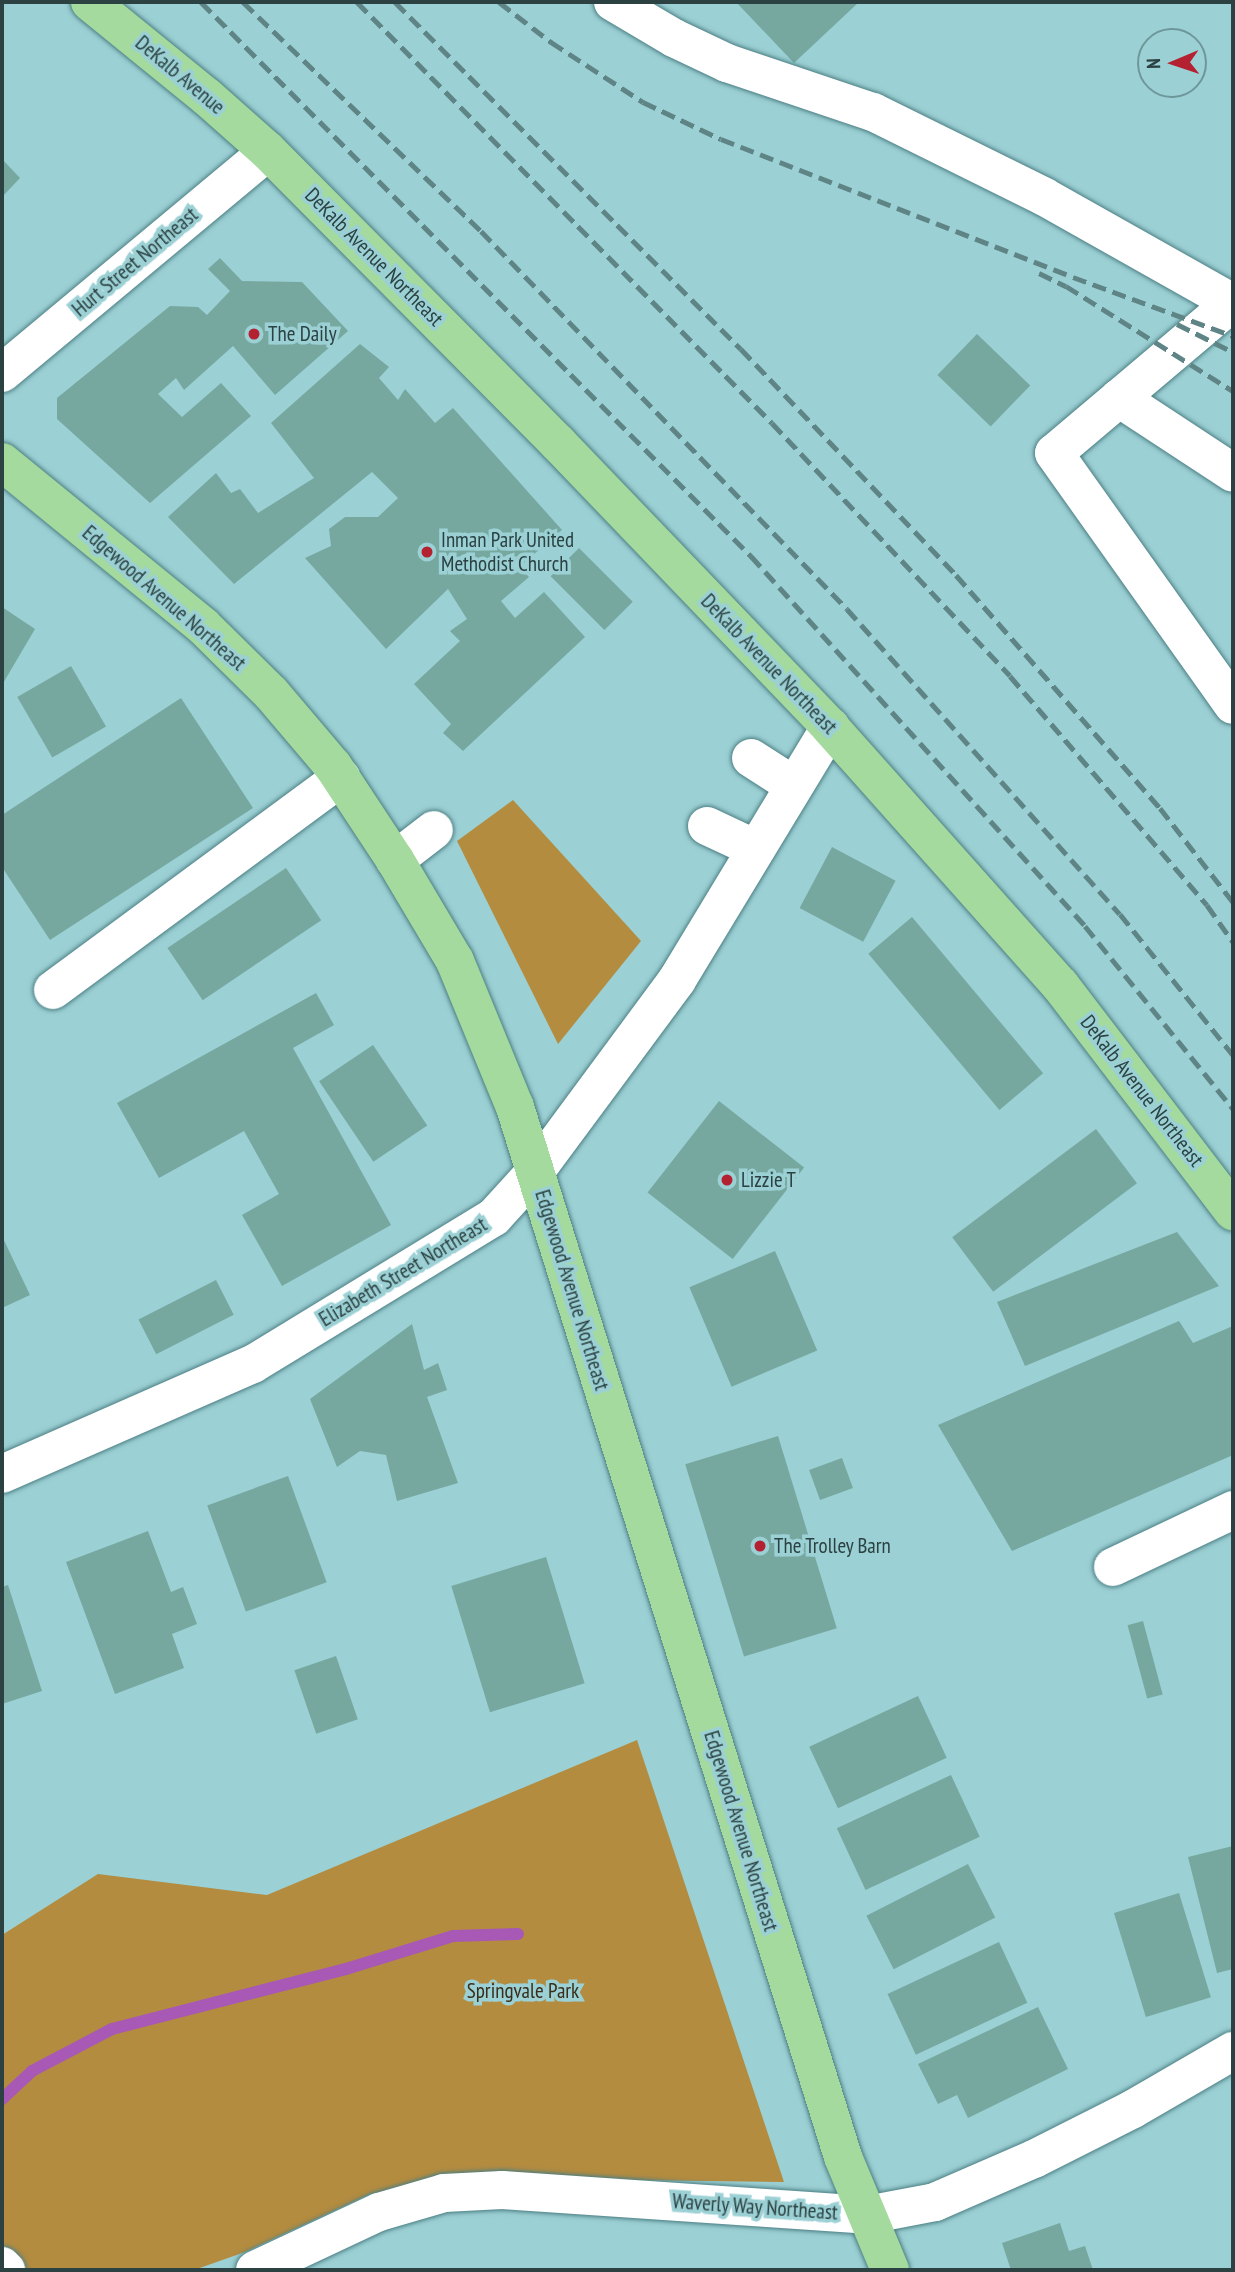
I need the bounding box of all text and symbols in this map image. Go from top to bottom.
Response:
north arrow [1137,28,1207,98]
street label: DeKalb Avenue [130,30,230,120]
text: N [1141,58,1165,69]
street label: DeKalb Avenue Northeast [299,182,449,332]
street label: Hurt Street Northeast [67,202,203,322]
place label: The Daily [268,321,337,347]
marker: The Daily [246,326,262,342]
street label: Edgewood Avenue Northeast [77,520,251,676]
place label: Inman Park United Methodist Church [441,527,575,577]
marker: Inman Park United Methodist Church [419,544,435,560]
street label: DeKalb Avenue Northeast [695,588,843,740]
street label: DeKalb Avenue Northeast [1075,1010,1209,1172]
place label: Lizzie T [741,1167,796,1193]
marker: Lizzie T [719,1172,735,1188]
street label: Edgewood Avenue Northeast [529,1187,615,1393]
street label: Elizabeth Street Northeast [315,1212,491,1332]
place label: The Trolley Barn [774,1533,892,1559]
marker: The Trolley Barn [752,1538,768,1554]
street label: Edgewood Avenue Northeast [698,1728,784,1934]
park label: Springvale Park [467,1978,579,2004]
street label: Waverly Way Northeast [671,2189,839,2225]

